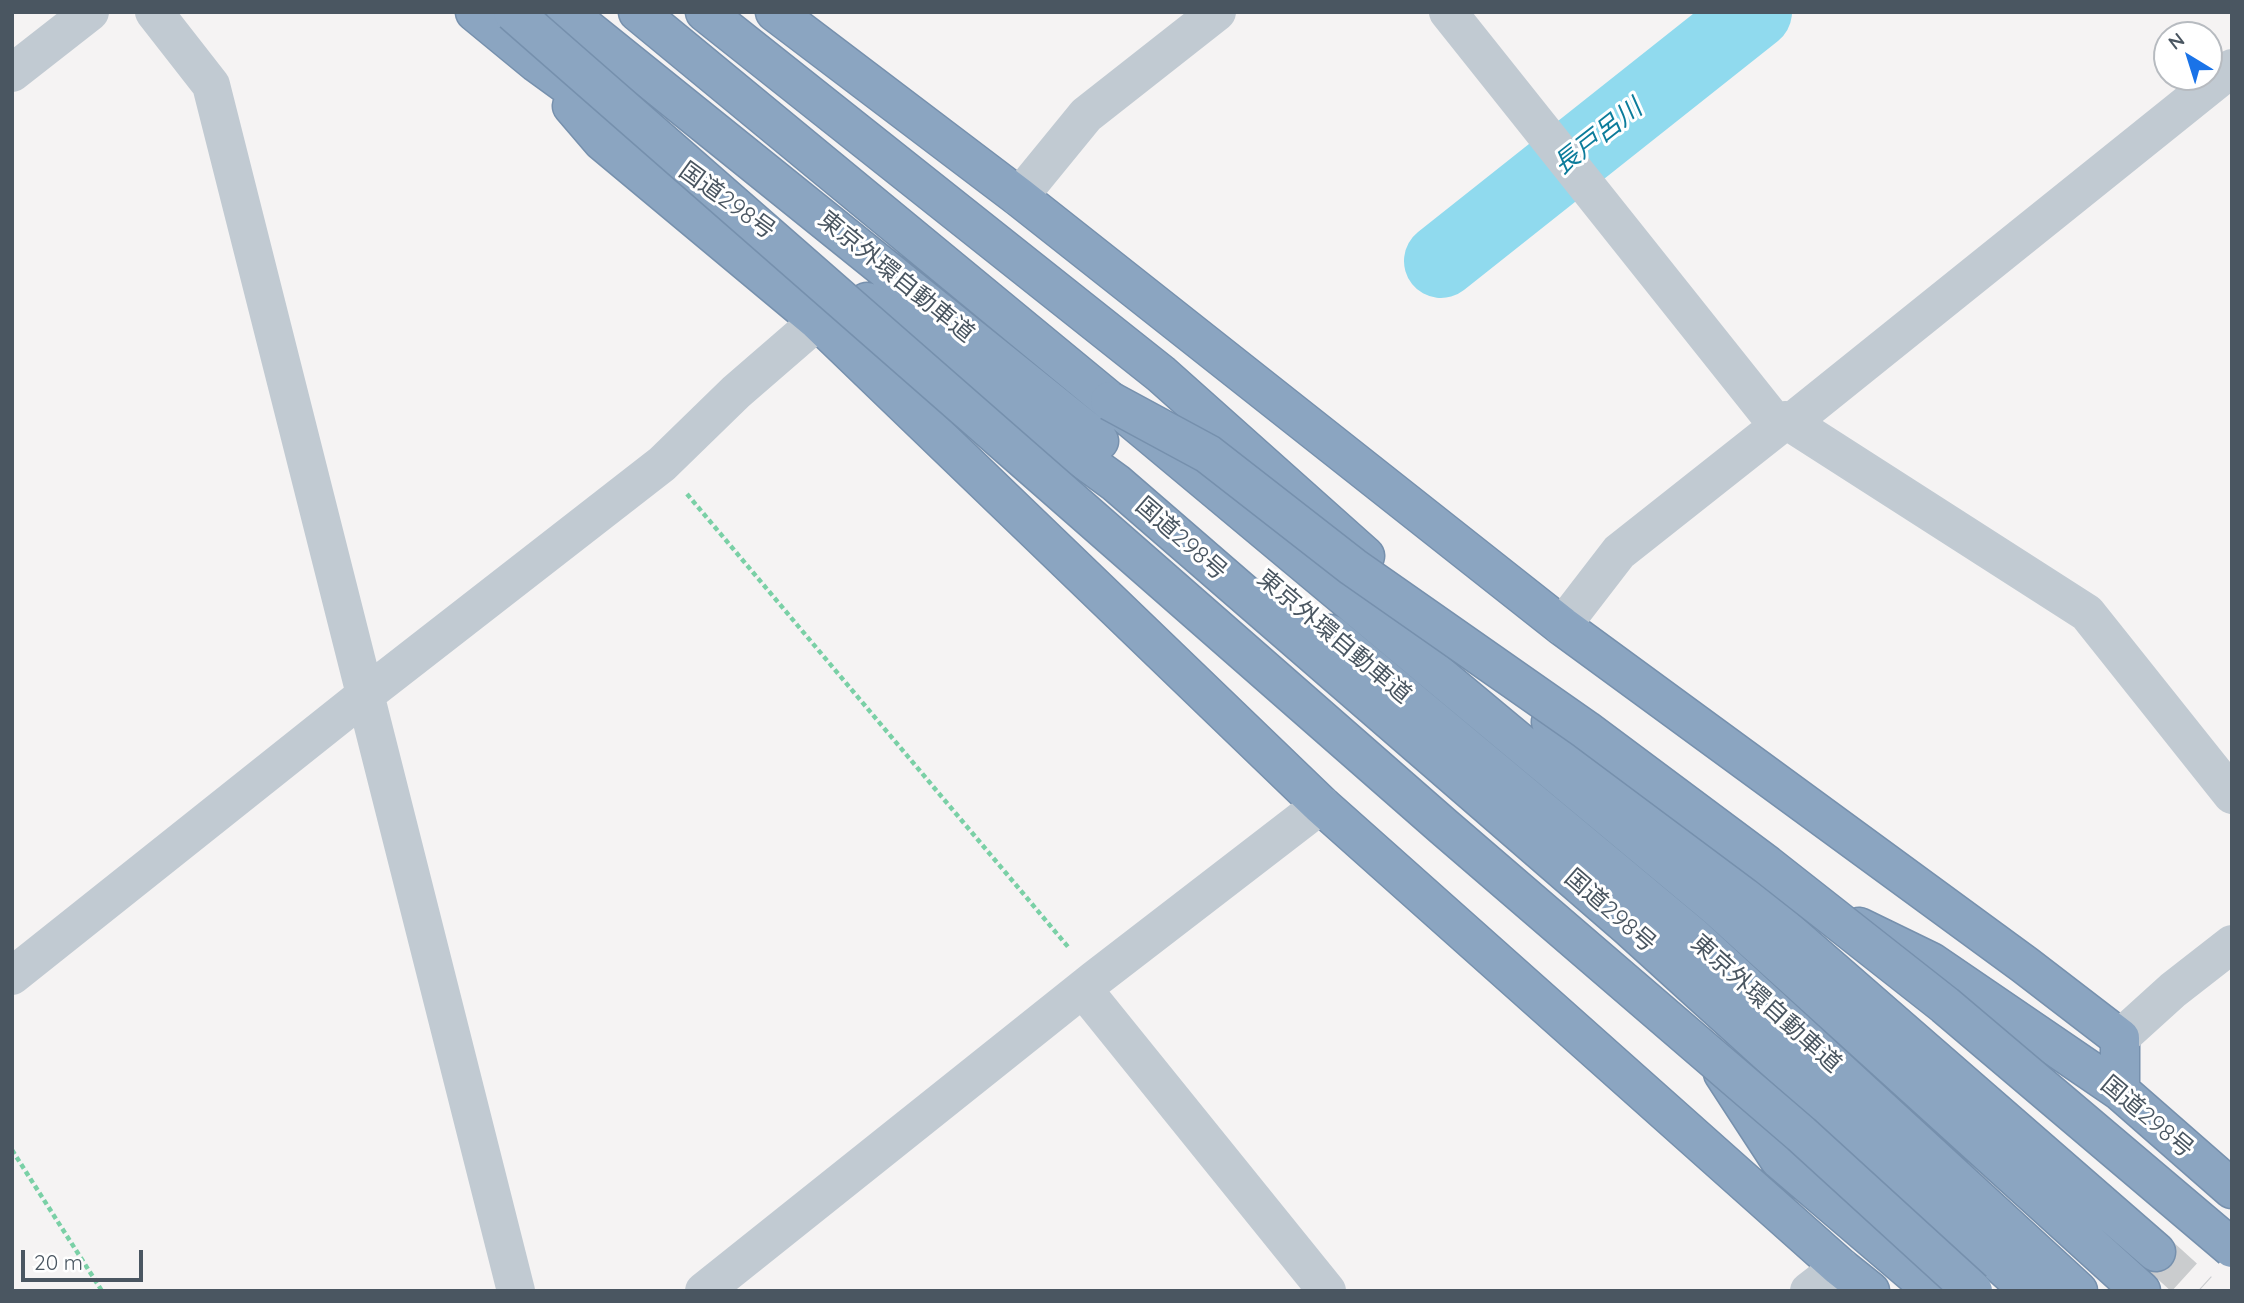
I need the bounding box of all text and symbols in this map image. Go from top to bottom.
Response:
north arrow [2153,21,2223,91]
text: N [2163,27,2189,55]
water label: 長戸呂川 [1547,93,1649,181]
street label: 国道298号 [673,157,781,245]
street label: 東京外環自動車道 [812,205,980,349]
street label: 国道298号 [1129,492,1233,586]
street label: 東京外環自動車道 [1251,564,1417,710]
street label: 国道298号 [1558,864,1662,958]
street label: 東京外環自動車道 [1685,929,1847,1079]
street label: 国道298号 [2095,1070,2199,1164]
scale bar [24,1236,147,1280]
text: 20 m [34,1249,83,1275]

